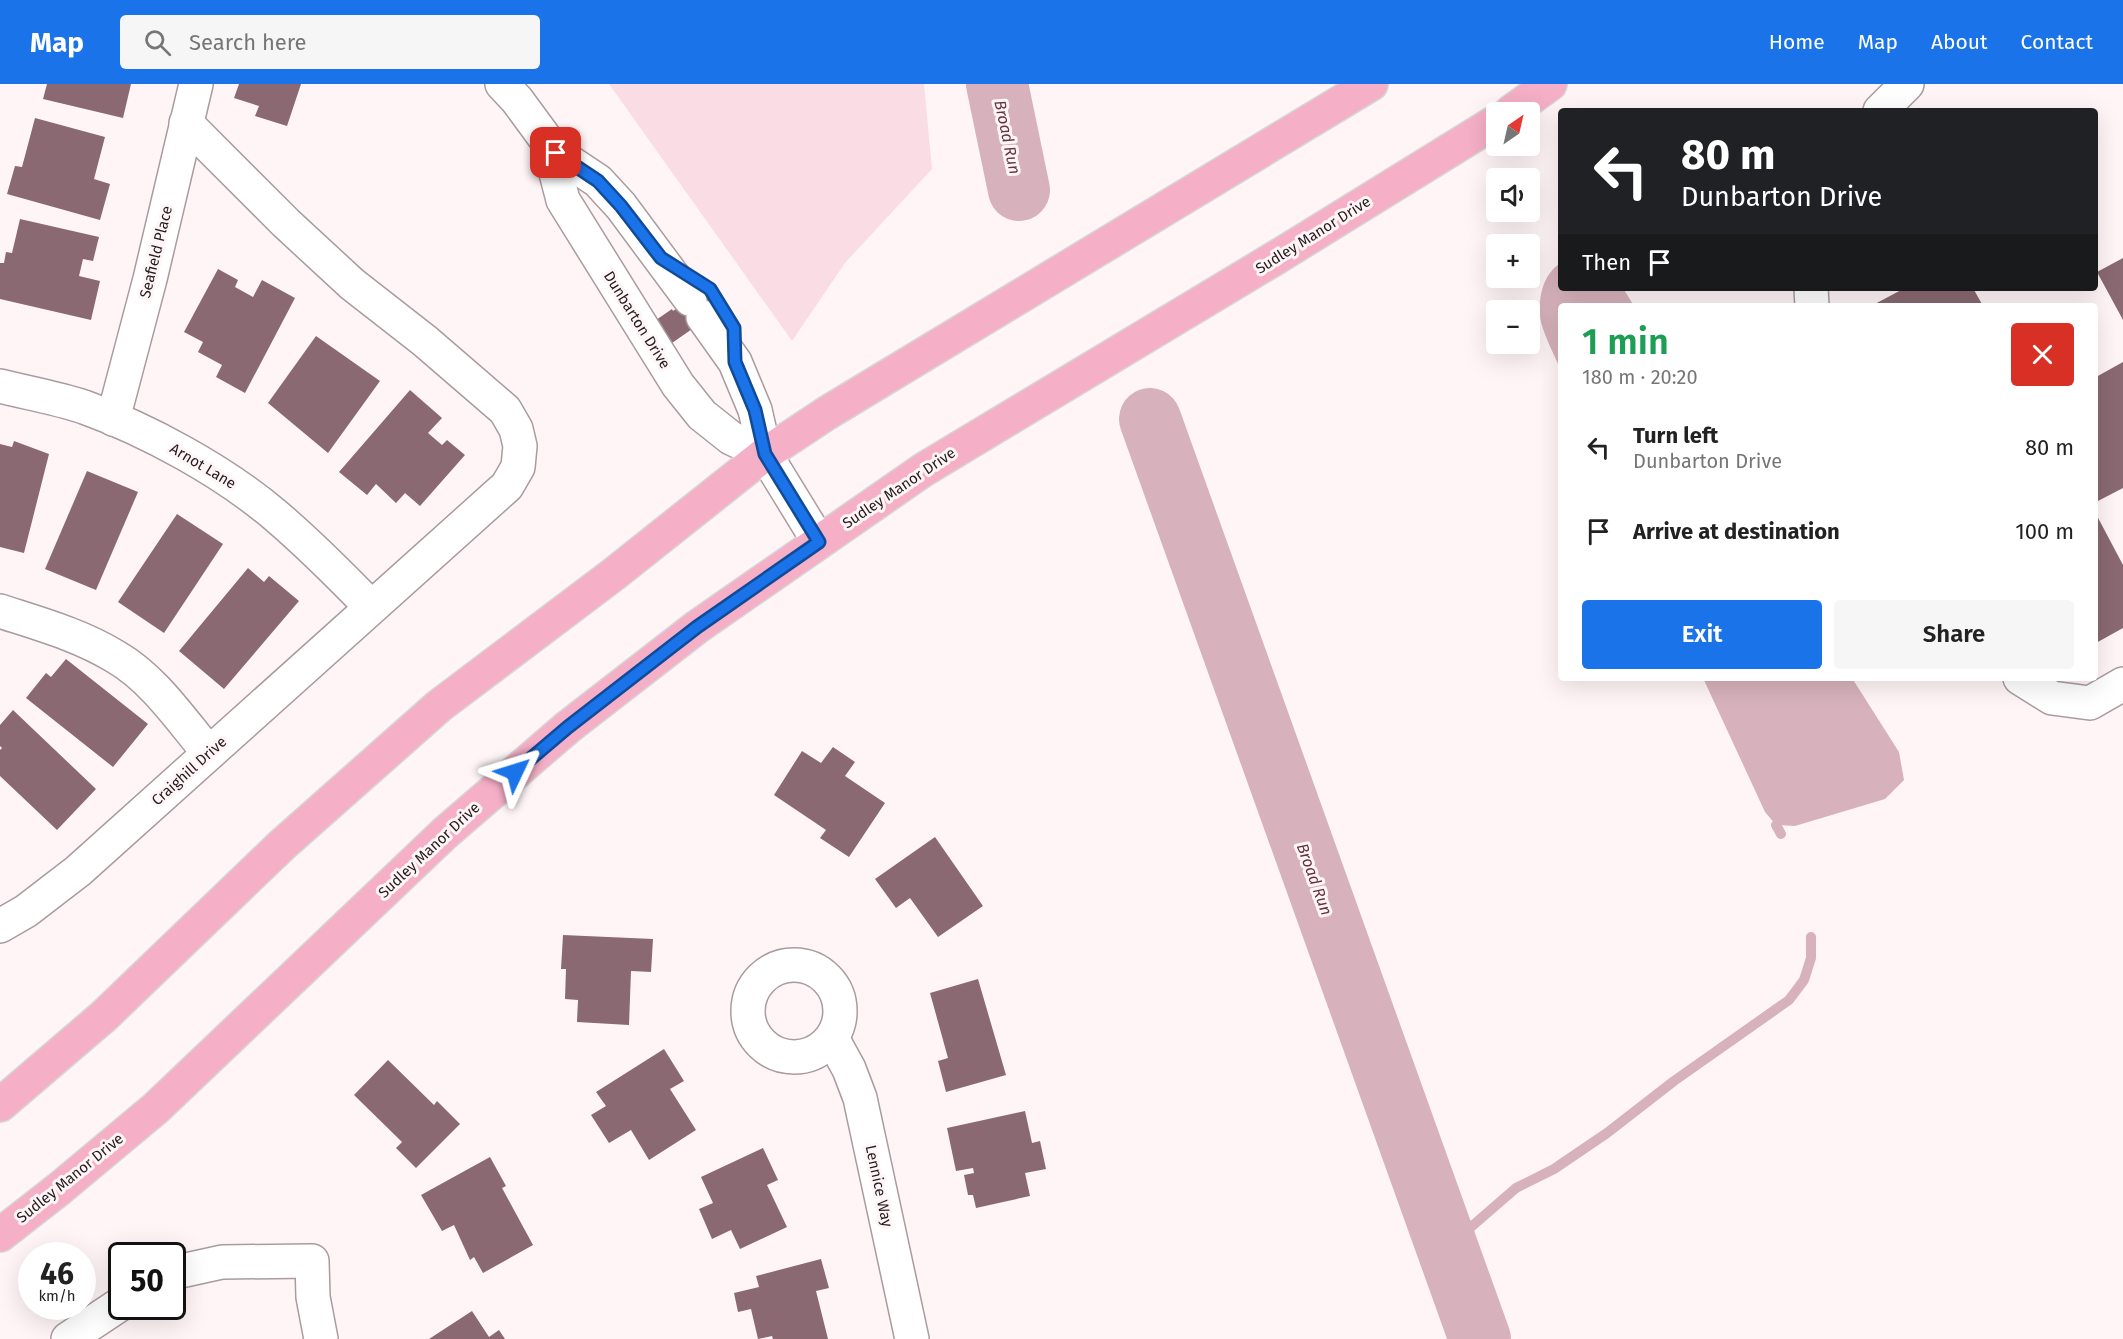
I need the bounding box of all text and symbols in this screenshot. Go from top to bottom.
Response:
search box [120,15,540,69]
text: Map [30,26,84,59]
icon: search [141,26,174,59]
text: Search here [189,29,307,56]
text: Home [1769,29,1825,55]
text: Map [1858,29,1898,55]
text: About [1931,29,1988,55]
text: Contact [2021,29,2093,55]
water label: Broad Run [990,98,1025,176]
north arrow [1486,102,1540,156]
map controls [1486,102,1540,354]
pin [530,127,581,178]
text: 80 m [1681,130,1775,180]
icon: left [1582,132,1660,210]
icon: arrive [539,136,572,169]
button: sound [1486,168,1540,222]
text: Dunbarton Drive [1681,181,1882,213]
street label: Sudley Manor Drive [1252,192,1374,278]
street label: Seafield Place [136,204,176,300]
button: + [1486,234,1540,288]
icon: arrive [1643,246,1676,279]
text: Then [1582,249,1631,276]
street label: Dunbarton Drive [600,268,674,372]
button: − [1486,300,1540,354]
text: 1 min [1582,320,1669,364]
button: close [2011,323,2074,386]
text: 180 m · 20:20 [1582,365,1698,389]
text: Turn left [1633,422,1718,449]
icon: left [1582,431,1615,464]
text: 80 m [2025,434,2074,461]
street label: Arnot Lane [167,439,239,493]
street label: Sudley Manor Drive [839,444,959,532]
text: Dunbarton Drive [1633,449,1782,473]
icon: arrive [1582,515,1615,548]
text: Arrive at destination [1633,518,1840,545]
text: 100 m [2015,518,2074,545]
button: Exit [1582,600,1822,669]
button: Share [1834,600,2074,669]
street label: Craighill Drive [148,733,230,809]
position arrow [483,740,547,804]
street label: Sudley Manor Drive [375,798,483,902]
water label: Broad Run [1293,841,1336,918]
street label: Sudley Manor Drive [13,1129,127,1227]
street label: Lennice Way [862,1143,897,1229]
speed limit sign: 50 [108,1242,186,1320]
text: 46 [40,1256,74,1292]
text: km/h [38,1287,76,1305]

